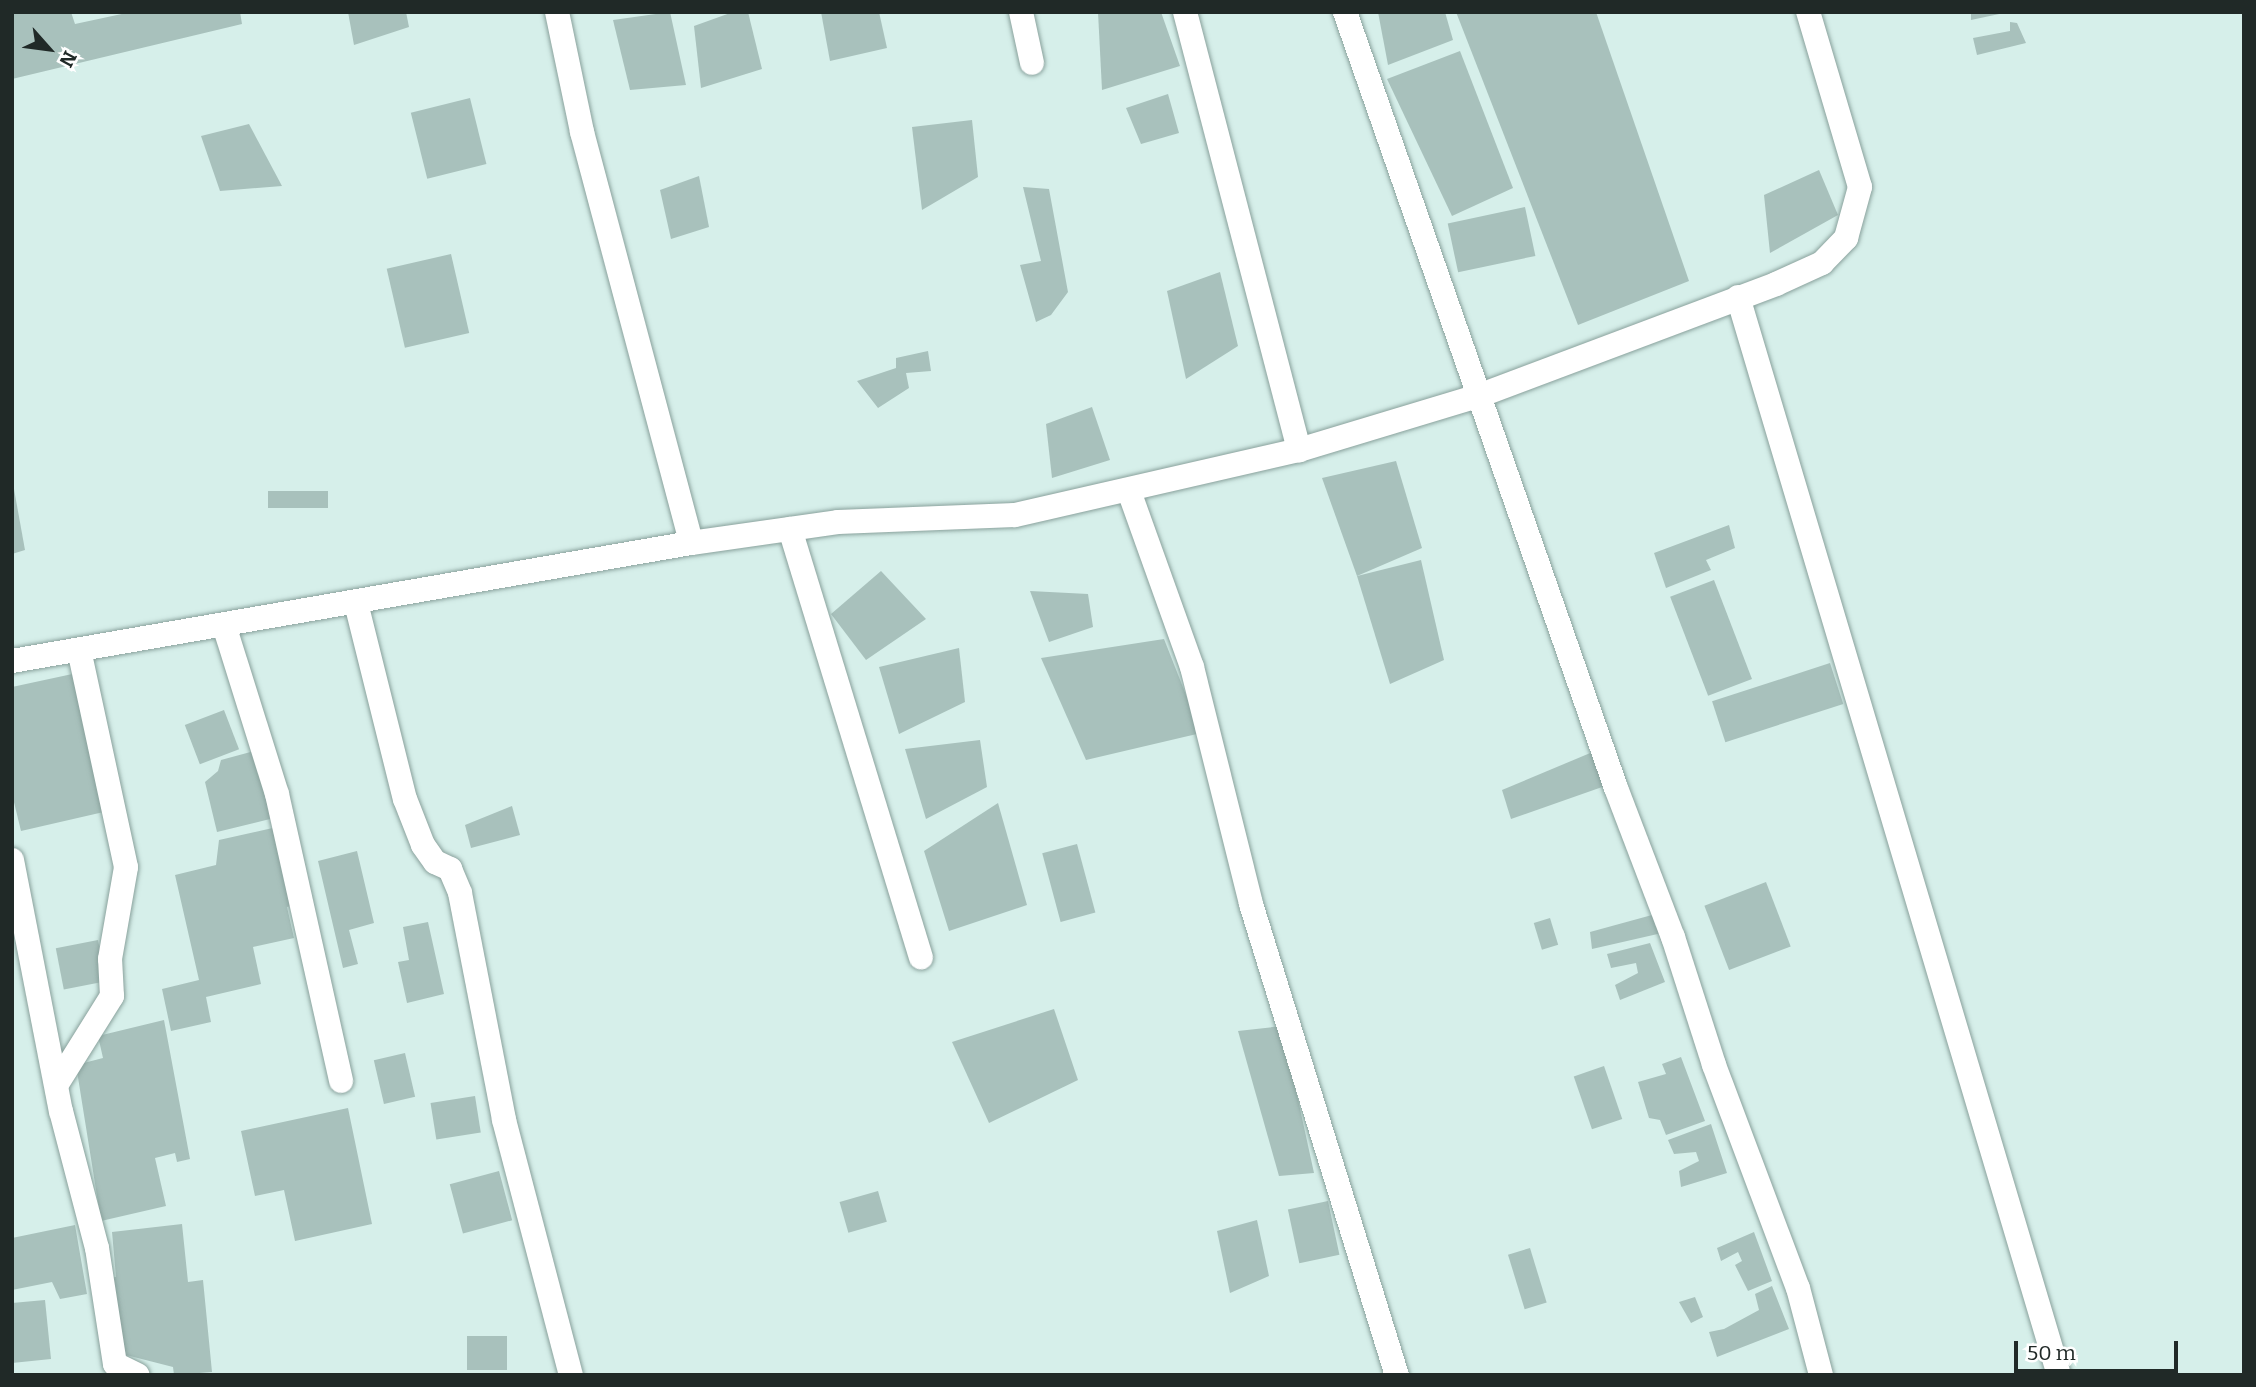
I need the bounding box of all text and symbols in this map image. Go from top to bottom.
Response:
north arrow [14,14,84,84]
text: N [54,47,82,71]
scale bar [2018,1328,2182,1372]
text: 50 m [2027,1340,2076,1366]

